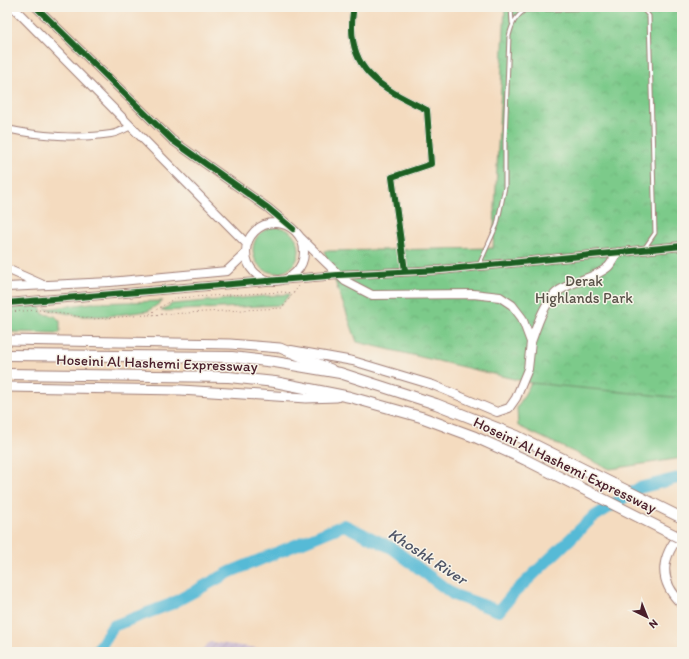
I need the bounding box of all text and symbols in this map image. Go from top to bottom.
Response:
park label: Derak Highlands Park [535,272,633,307]
street label: Hoseini Al Hashemi Expressway [56,350,258,376]
street label: Hoseini Al Hashemi Expressway [470,413,660,517]
water label: Khoshk River [385,524,472,590]
north arrow [627,597,667,637]
text: N [646,617,661,631]

